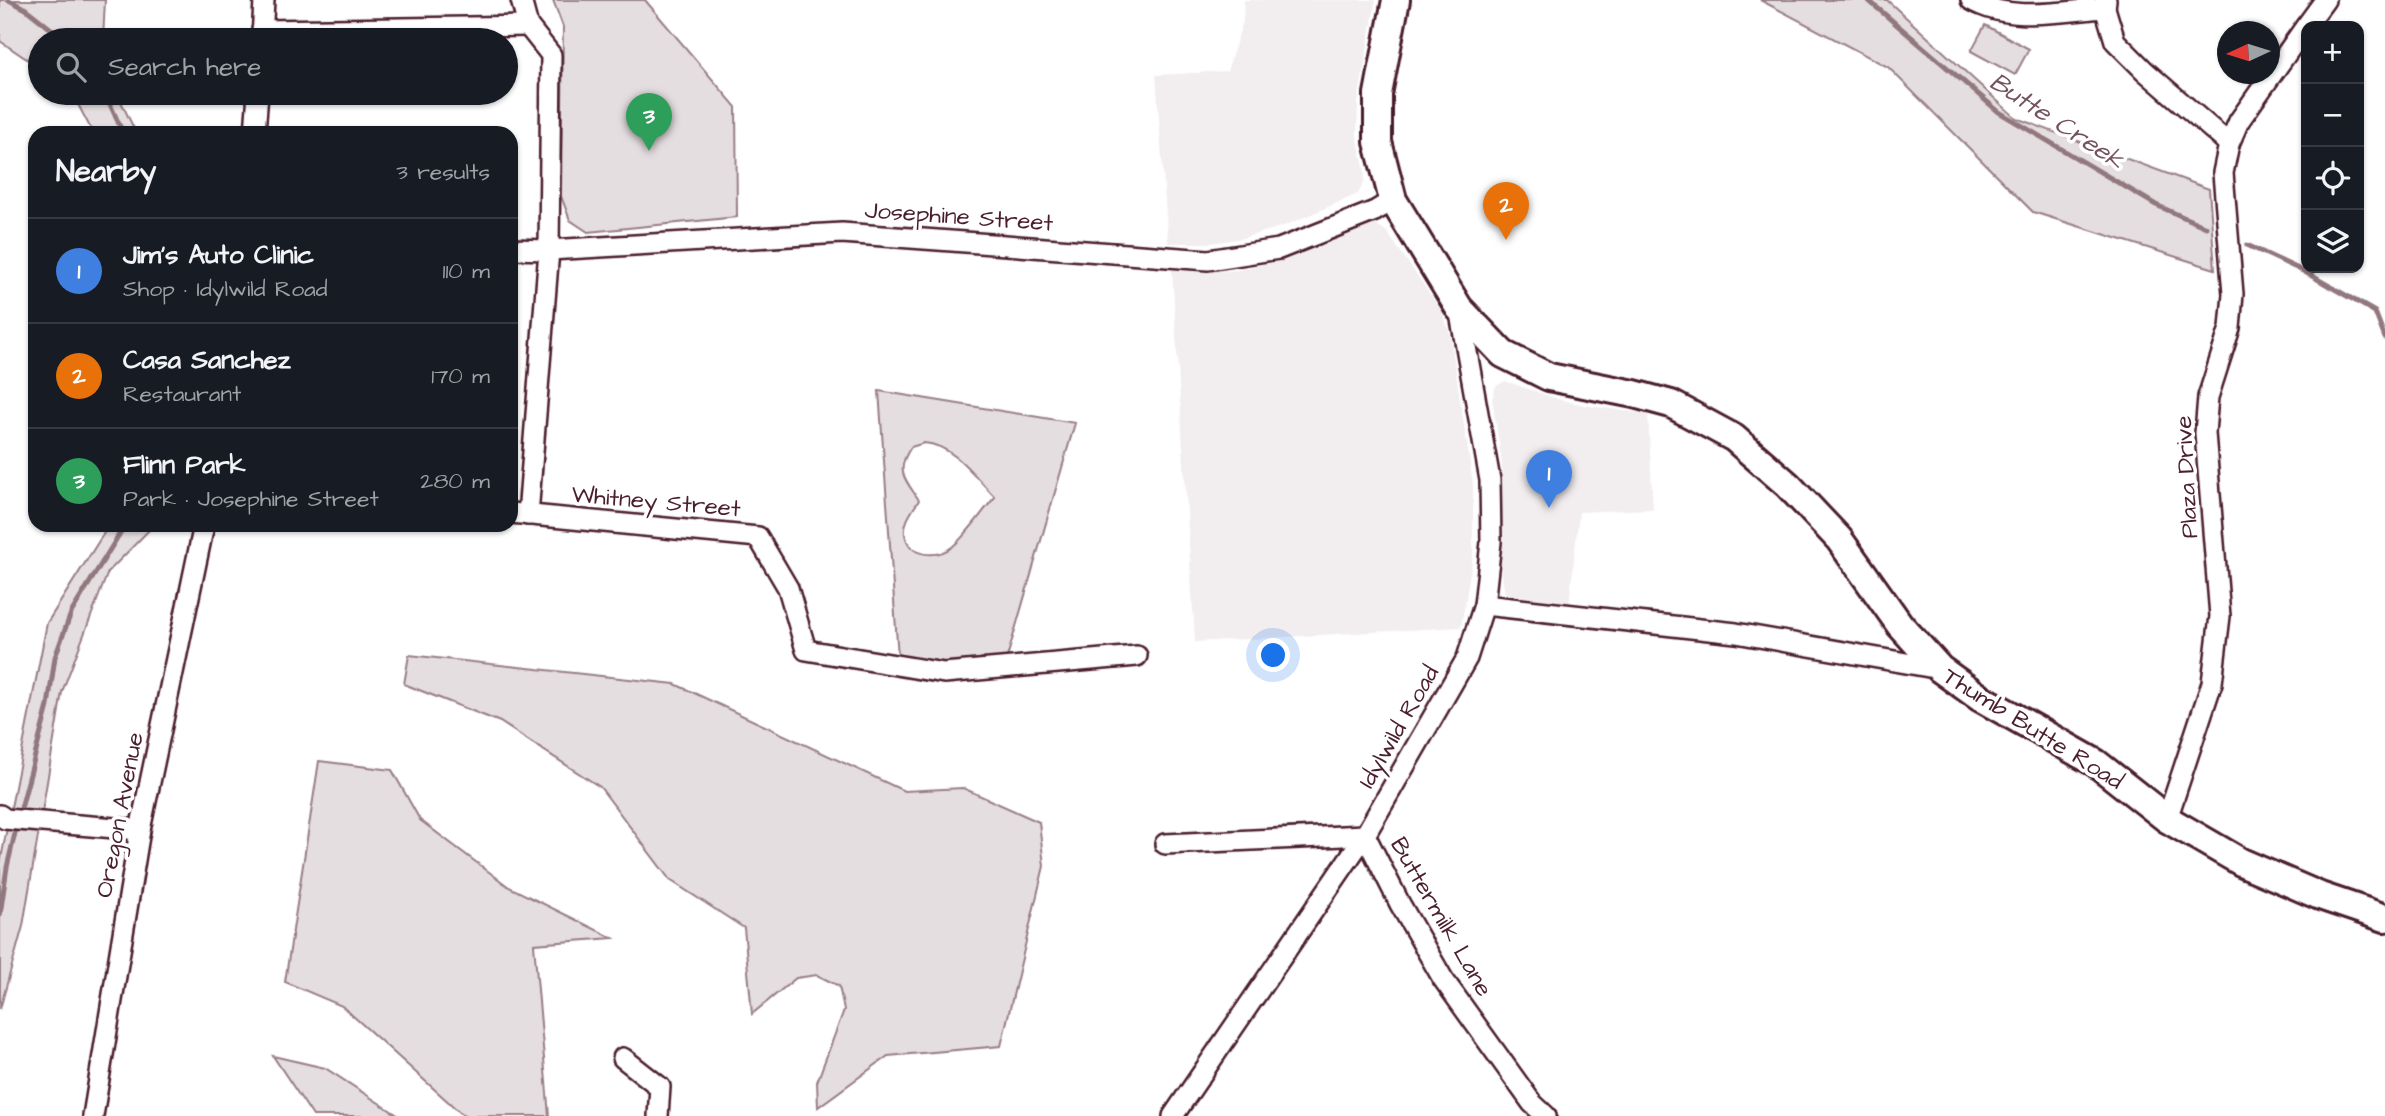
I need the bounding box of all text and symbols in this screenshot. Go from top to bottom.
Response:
north arrow [2217,21,2280,84]
map controls [2301,21,2364,273]
button: + [2301,21,2364,84]
search box [28,28,518,105]
icon: search [52,48,90,86]
text: Search here [108,49,261,85]
water label: Butte Creek [1983,64,2132,179]
button: − [2301,84,2364,147]
pin: 3 [626,93,672,151]
button: locate [2301,147,2364,210]
text: Nearby [56,151,156,193]
text: 3 results [396,156,490,188]
pin: 2 [1483,182,1529,240]
street label: Josephine Street [864,193,1055,241]
button: layers [2301,210,2364,273]
text: Jim's Auto Clinic [123,237,314,273]
text: 1 [78,255,80,287]
text: 110 m [442,255,490,287]
text: Shop · Idylwild Road [123,273,328,305]
text: Casa Sanchez [123,342,291,378]
text: 2 [72,360,86,392]
text: 170 m [431,360,490,392]
text: Restaurant [123,378,241,410]
street label: Plaza Drive [2167,415,2207,539]
text: Flinn Park [123,447,246,483]
pin: 1 [1526,450,1572,508]
text: 3 [73,465,85,497]
text: 280 m [420,465,490,497]
street label: Whitney Street [570,478,742,527]
text: Park · Josephine Street [123,483,379,515]
your location [1256,638,1290,672]
street label: Idylwild Road [1350,659,1449,795]
street label: Thumb Butte Road [1936,660,2130,798]
street label: Oregon Avenue [87,729,154,901]
street label: Buttermilk Lane [1381,831,1501,1003]

